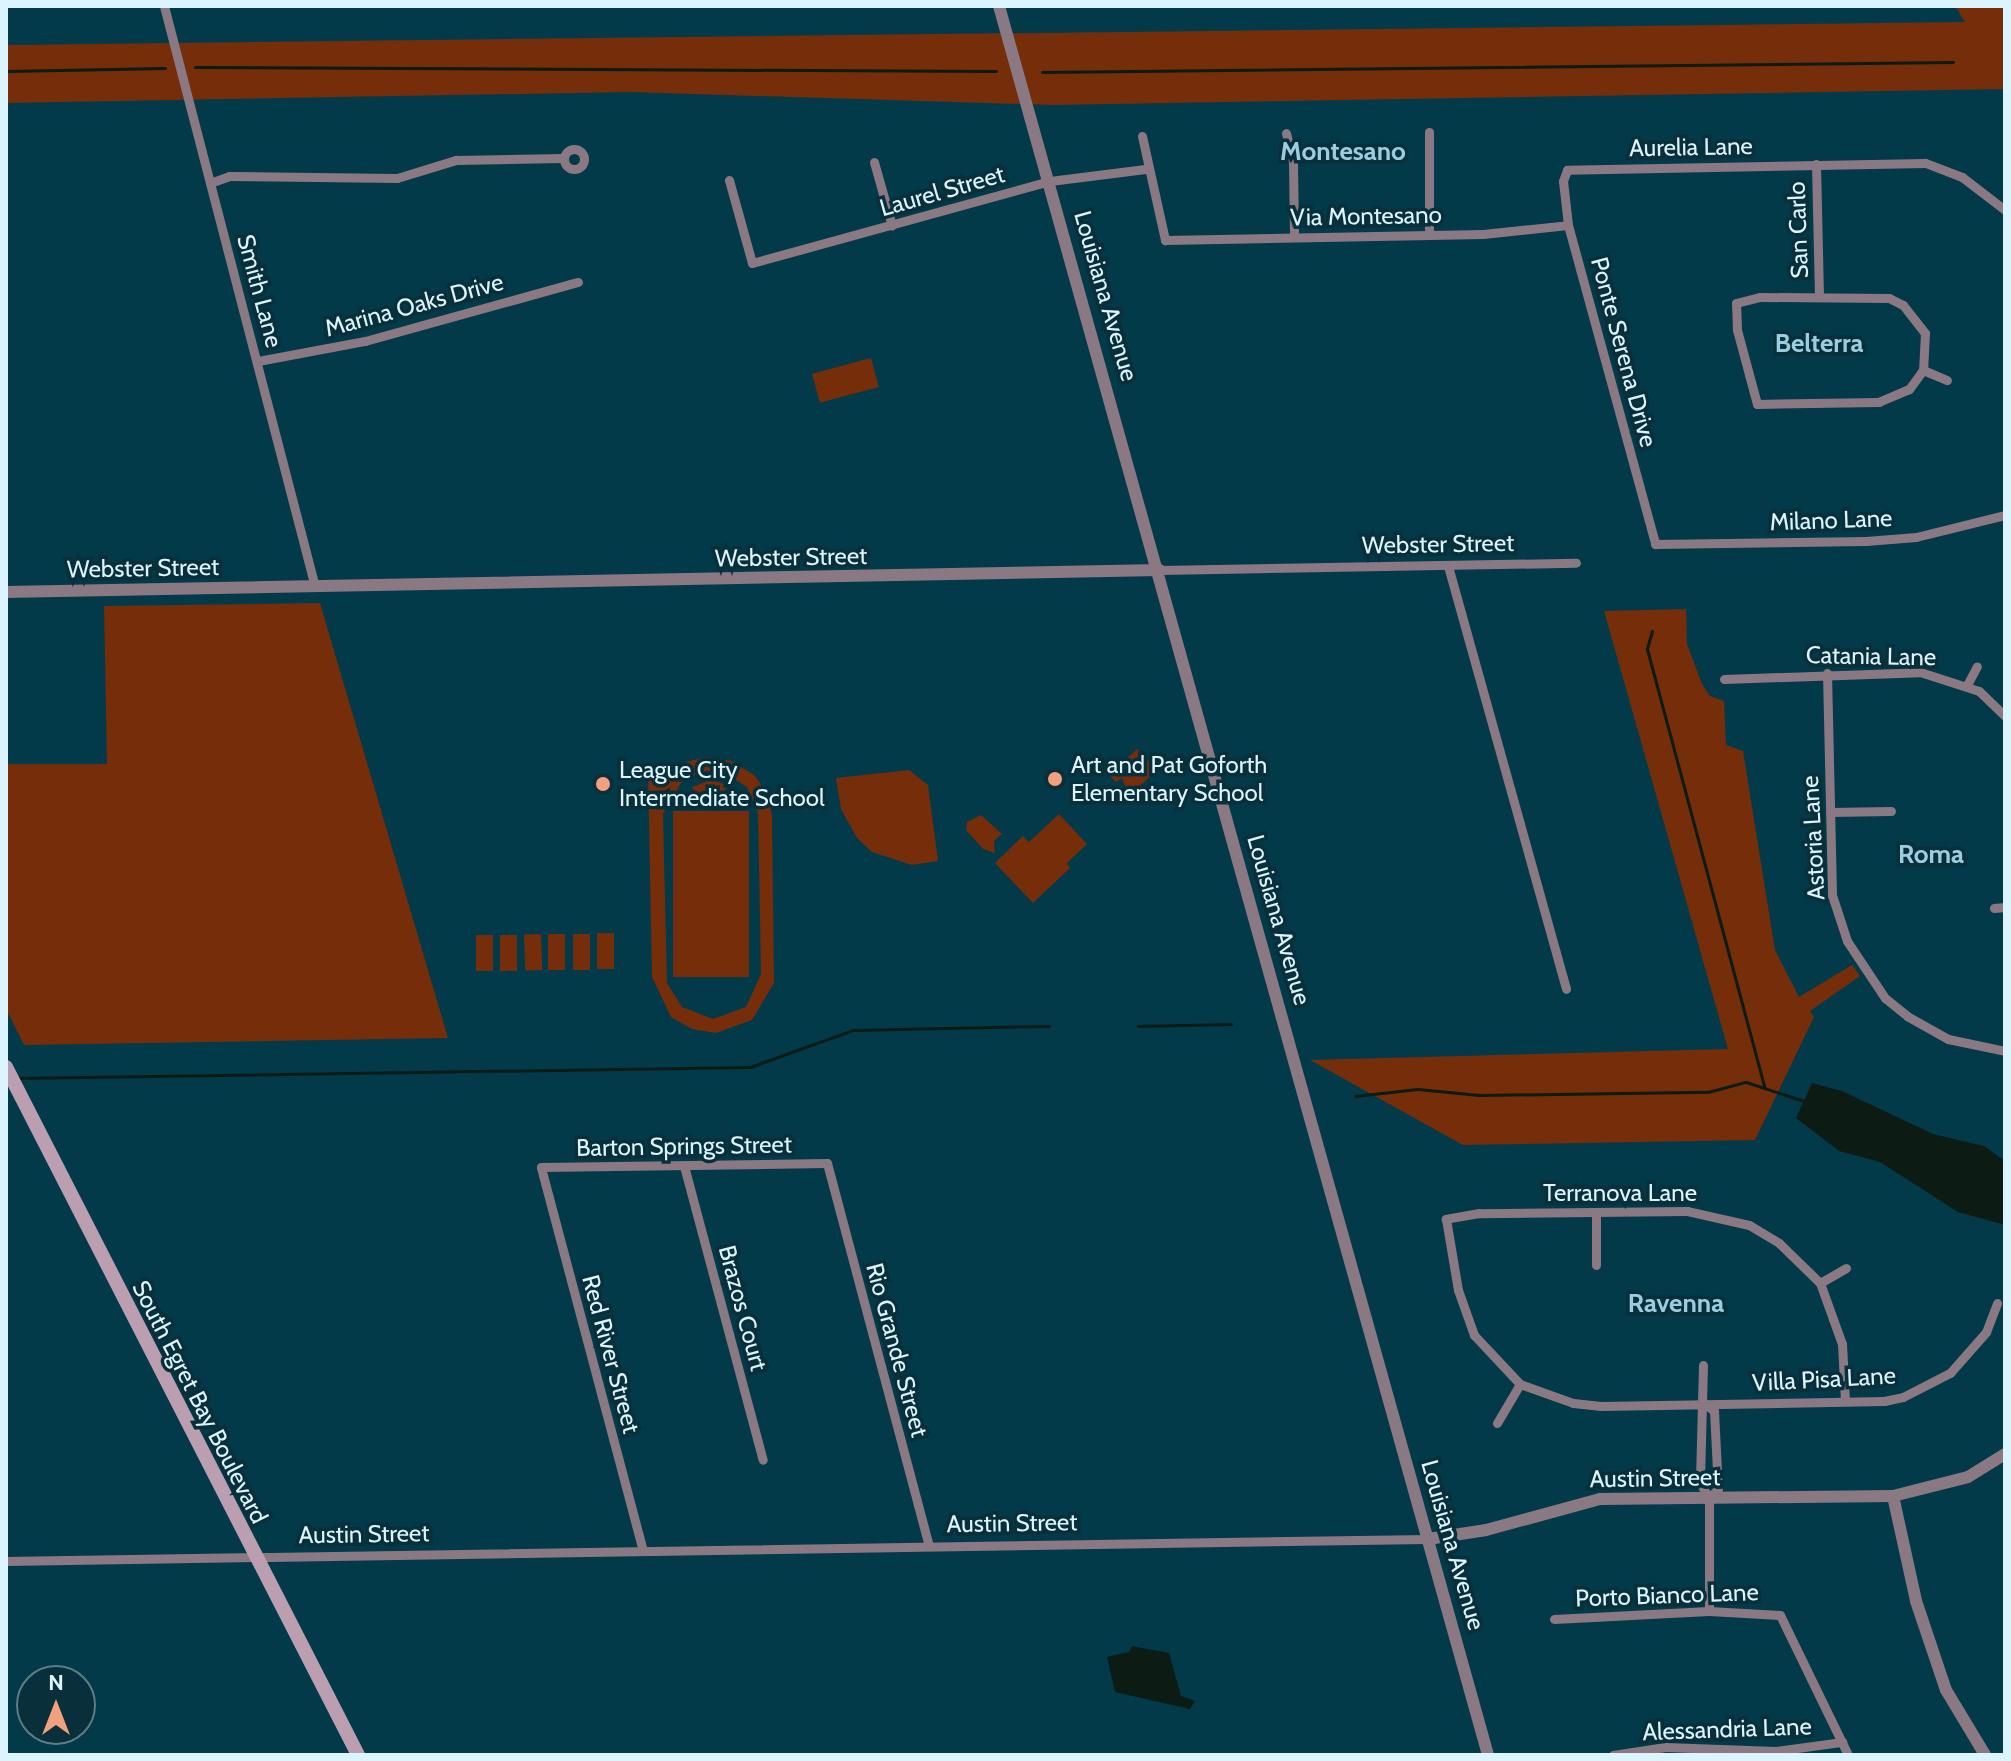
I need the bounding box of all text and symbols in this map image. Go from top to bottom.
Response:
street label: Aurelia Lane [1629,132,1753,162]
district label: Montesano [1280,136,1406,168]
street label: Laurel Street [876,159,1008,223]
street label: San Carlo [1782,181,1814,279]
street label: Via Montesano [1290,200,1442,232]
street label: Louisiana Avenue [1068,208,1144,384]
street label: Smith Lane [231,231,289,351]
street label: Ponte Serena Drive [1585,254,1663,450]
street label: Marina Oaks Drive [322,267,506,343]
district label: Belterra [1775,328,1863,360]
street label: Milano Lane [1769,503,1893,537]
street label: Webster Street [1362,528,1514,560]
street label: Webster Street [715,541,867,573]
street label: Webster Street [67,552,219,584]
street label: Catania Lane [1806,640,1936,672]
place label: Art and Pat Goforth Elementary School [1071,751,1267,807]
place label: League City Intermediate School [619,756,825,812]
marker: Art and Pat Goforth Elementary School [1046,770,1064,788]
marker: League City Intermediate School [594,775,612,793]
street label: Astoria Lane [1795,775,1831,901]
street label: Louisiana Avenue [1241,832,1317,1008]
district label: Roma [1898,839,1964,871]
street label: Barton Springs Street [576,1130,792,1162]
street label: Terranova Lane [1543,1179,1697,1207]
street label: Brazos Court [712,1242,774,1374]
street label: Rio Grande Street [860,1260,934,1440]
street label: Red River Street [576,1272,646,1436]
street label: South Egret Bay Boulevard [126,1276,274,1528]
district label: Ravenna [1628,1288,1724,1320]
street label: Villa Pisa Lane [1751,1361,1897,1397]
street label: Louisiana Avenue [1415,1457,1491,1633]
street label: Austin Street [1589,1462,1721,1494]
street label: Austin Street [946,1507,1078,1539]
street label: Austin Street [298,1518,430,1550]
street label: Porto Bianco Lane [1575,1577,1759,1613]
north arrow [16,1665,96,1745]
text: N [48,1669,64,1696]
street label: Alessandria Lane [1642,1712,1812,1746]

